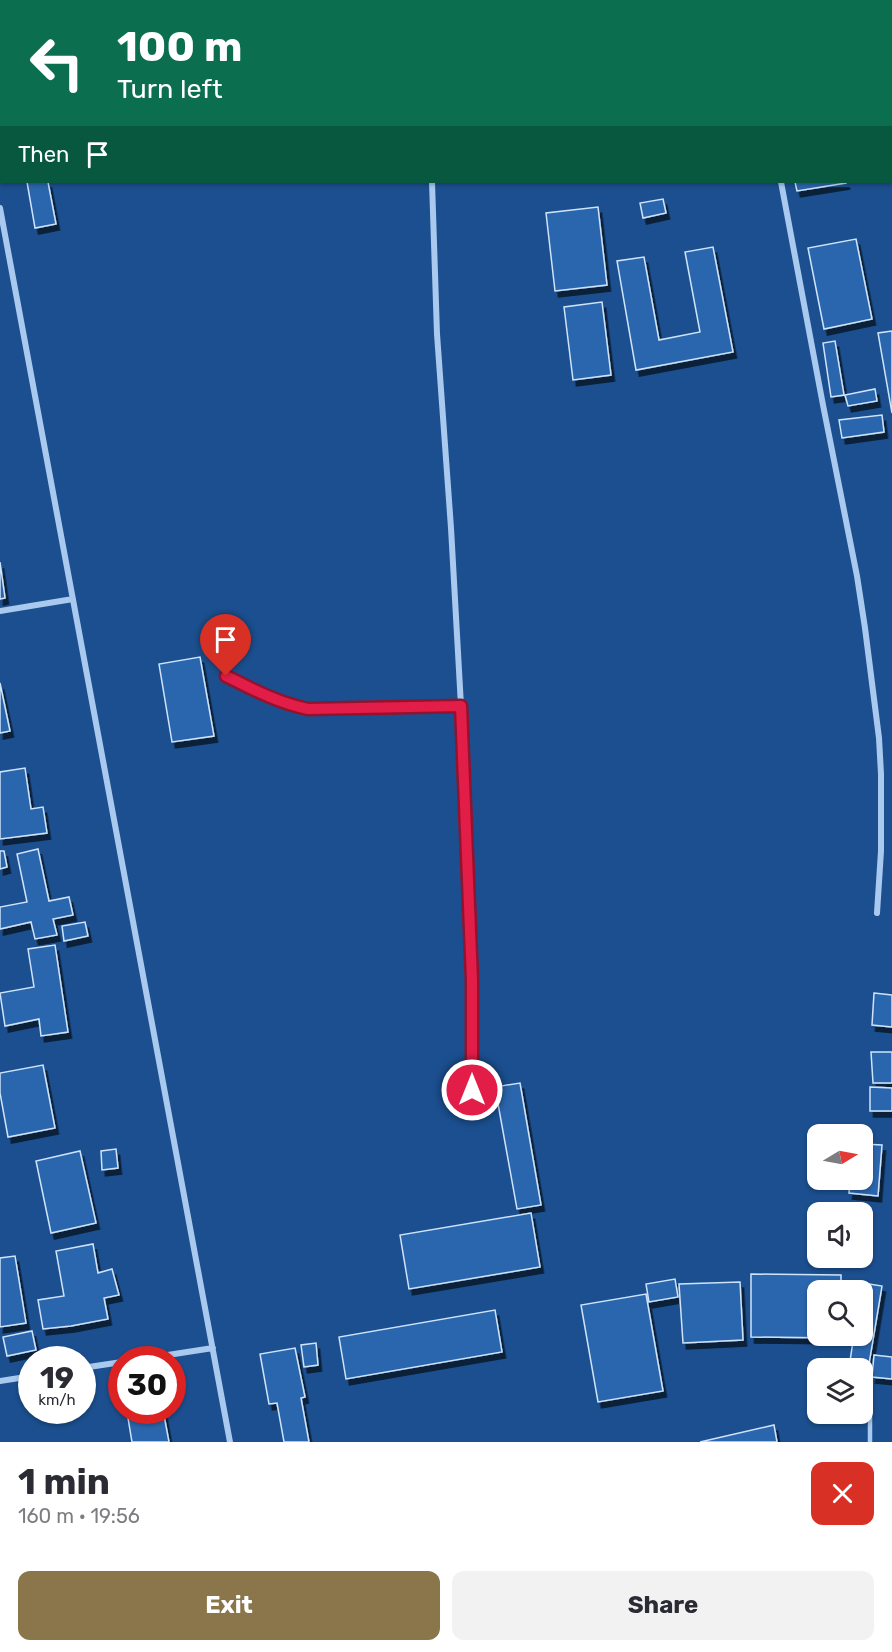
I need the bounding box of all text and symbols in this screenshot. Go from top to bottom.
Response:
text: 100 m [117,22,242,72]
icon: left [18,24,96,102]
text: Turn left [117,73,222,105]
icon: arrive [81,138,114,171]
text: Then [18,141,69,168]
pin [200,614,251,676]
icon: arrive [209,623,242,656]
position arrow [440,1058,504,1122]
north arrow [807,1124,873,1190]
map controls [807,1124,873,1424]
button: sound [807,1202,873,1268]
button: search [807,1280,873,1346]
speed limit sign: 30 [108,1346,186,1424]
button: layers [807,1358,873,1424]
text: 19 [40,1360,74,1396]
text: km/h [38,1391,76,1409]
text: 1 min [18,1460,110,1503]
button: close [811,1462,874,1525]
text: 160 m · 19:56 [18,1504,140,1528]
button: Exit [18,1571,440,1640]
button: Share [452,1571,874,1640]

